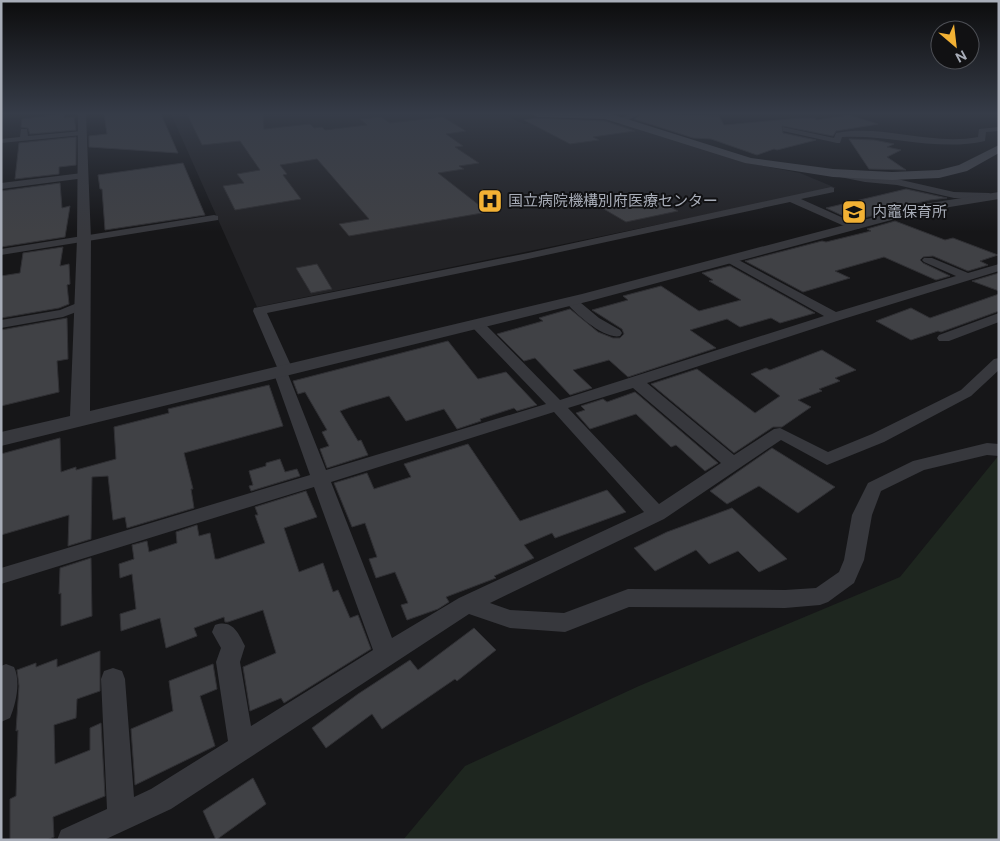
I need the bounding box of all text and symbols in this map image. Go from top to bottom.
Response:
north arrow [930,20,980,70]
text: N [952,46,970,67]
hospital icon: 国立病院機構別府医療センター [477,188,503,214]
place label: 国立病院機構別府医療センター [508,191,718,211]
school or university icon: 内竈保育所 [841,199,867,225]
place label: 内竈保育所 [872,202,947,222]

